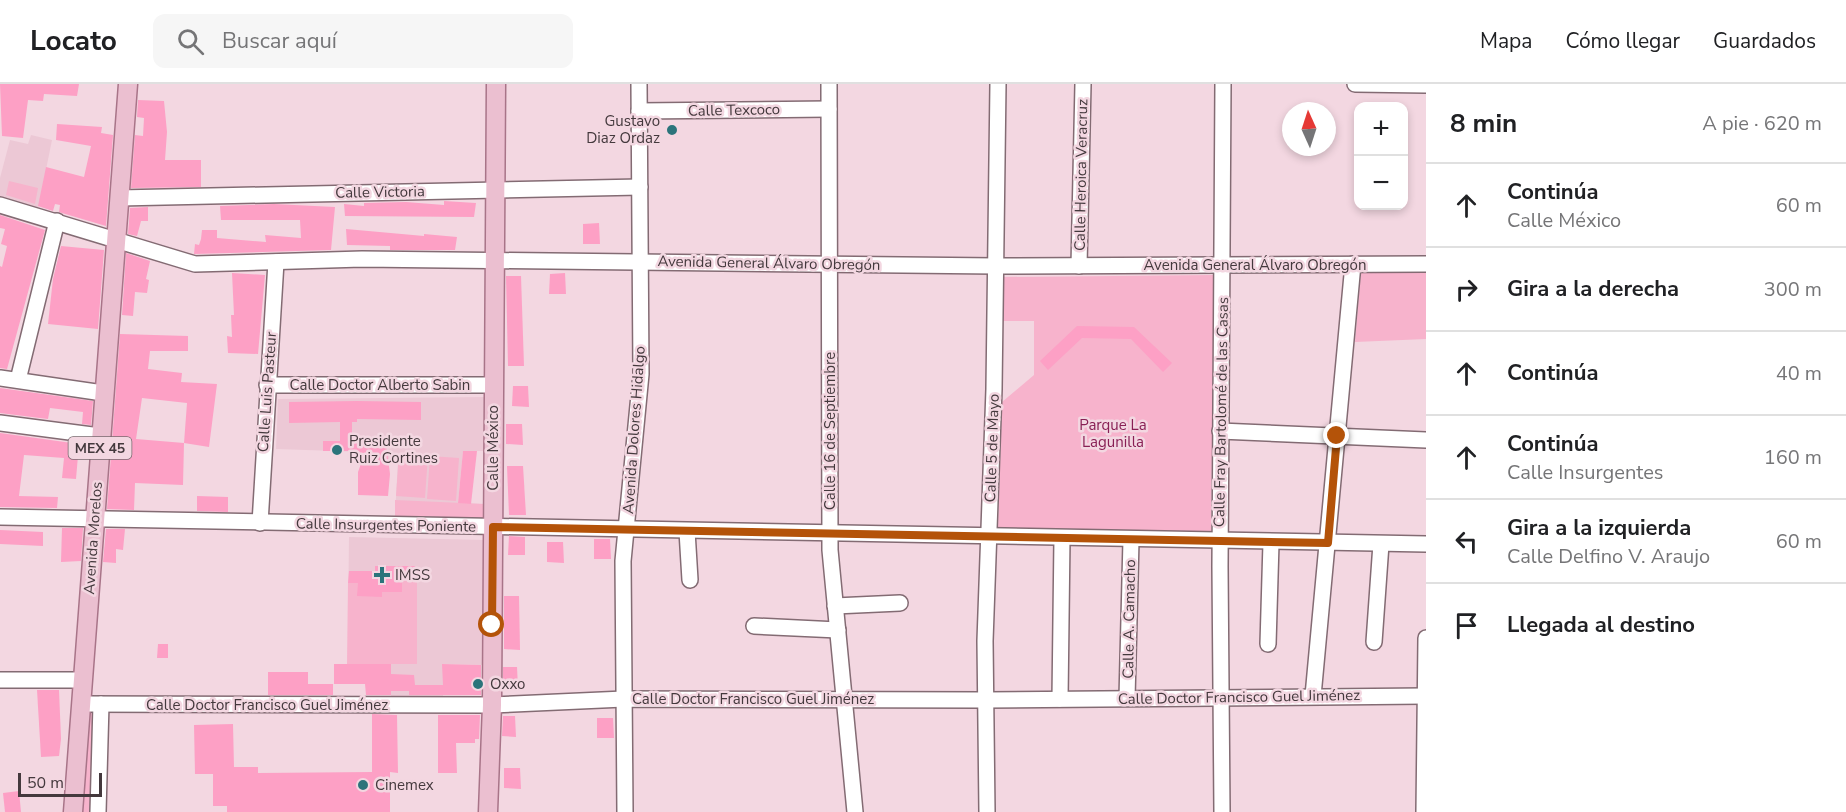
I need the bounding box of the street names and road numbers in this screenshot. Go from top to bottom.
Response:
street label: Calle Texcoco [688,99,780,121]
street label: Calle Heroica Veracruz [1070,99,1092,251]
street label: Calle Victoria [335,181,425,203]
street label: Avenida General Álvaro Obregón [657,251,881,275]
street label: Avenida General Álvaro Obregón [1144,255,1366,275]
street label: Calle Fray Bartolomé de las Casas [1209,297,1233,527]
street label: Calle Luis Pasteur [253,331,281,453]
street label: Avenida Dolores Hidalgo [618,345,650,515]
street label: Calle 16 de Septiembre [820,352,840,510]
street label: Calle Doctor Alberto Sabin [290,375,470,395]
street label: Calle 5 de Mayo [980,393,1004,503]
street label: Calle México [483,405,503,491]
road number: MEX 45 [68,437,132,459]
street label: Avenida Morelos [79,481,107,595]
street label: Calle Insurgentes Poniente [296,513,476,537]
street label: Calle A. Camacho [1118,559,1140,679]
street label: Calle Doctor Francisco Guel Jiménez [1118,685,1360,709]
street label: Calle Doctor Francisco Guel Jiménez [632,689,874,709]
street label: Calle Doctor Francisco Guel Jiménez [146,695,388,715]

